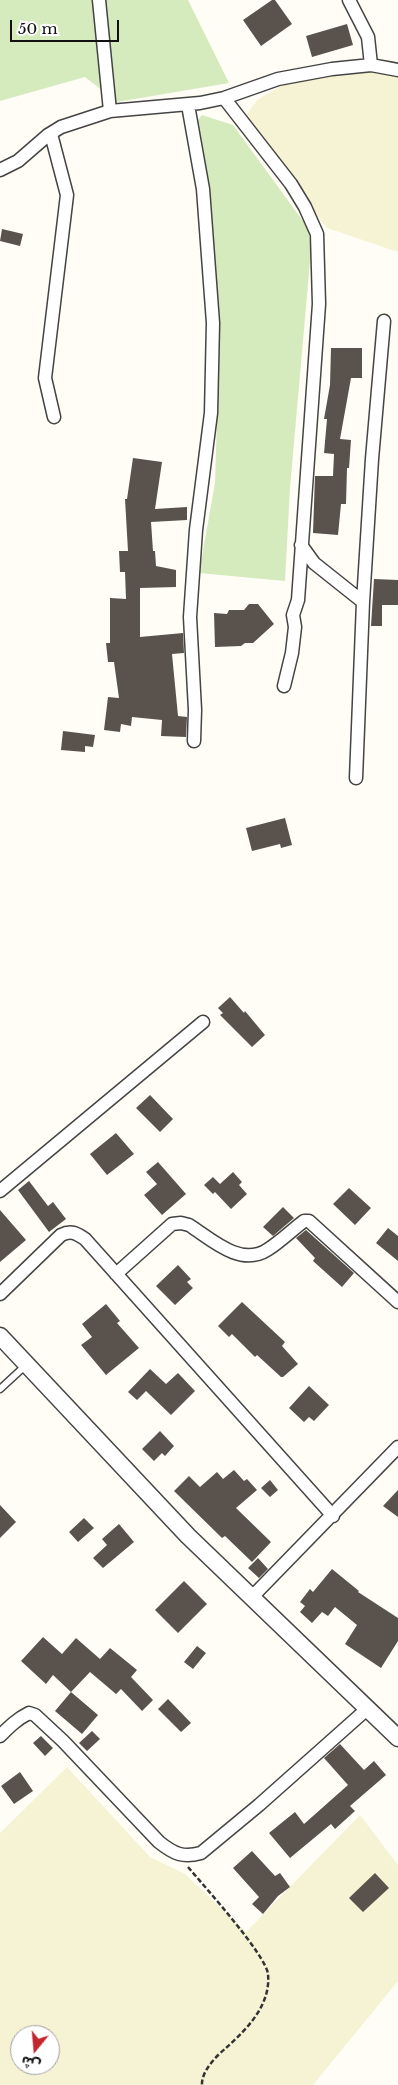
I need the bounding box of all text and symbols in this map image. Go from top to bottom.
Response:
scale bar [12,10,121,42]
text: 50 m [18,19,58,38]
north arrow [10,2025,60,2075]
text: ش [19,2052,43,2075]

